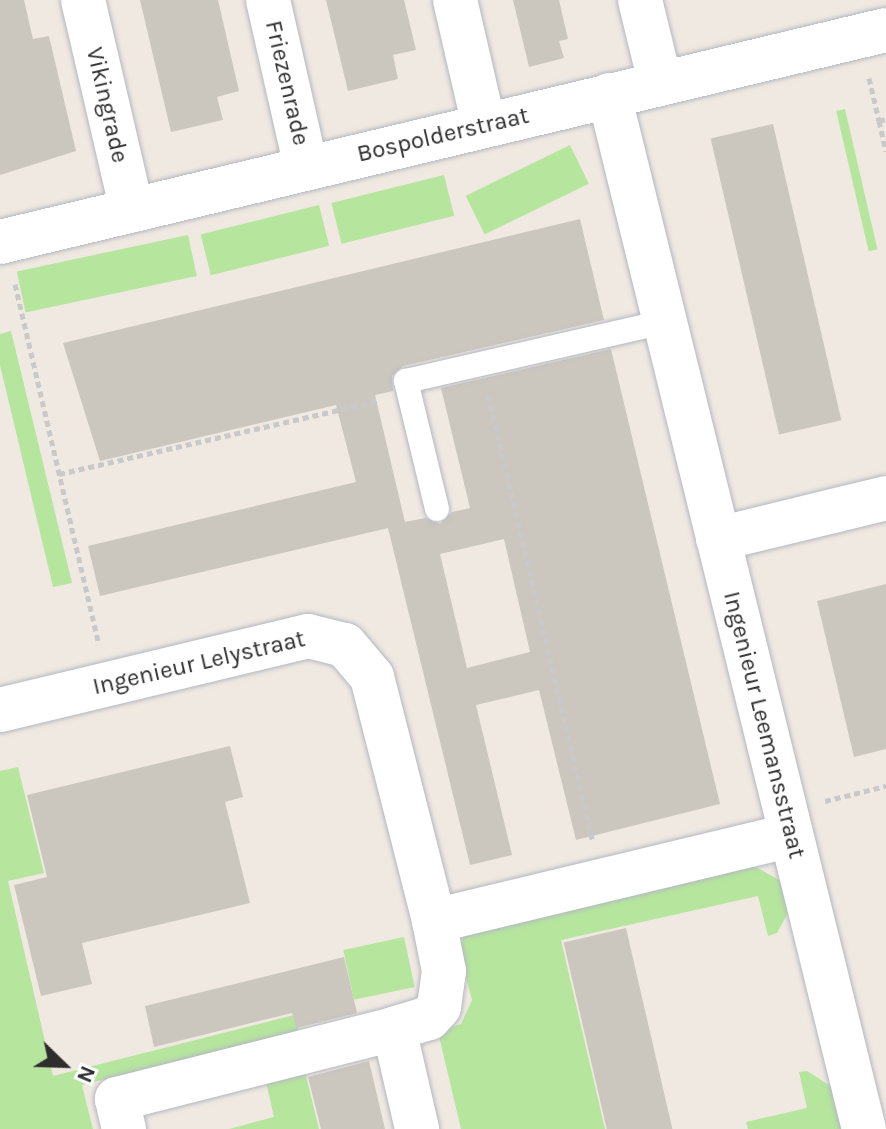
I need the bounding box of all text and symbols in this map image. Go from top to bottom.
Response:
street label: Friezenrade [259,18,315,148]
street label: Vikingrade [80,44,134,166]
street label: Bospolderstraat [354,101,532,169]
street label: Ingenieur Leemansstraat [717,588,811,862]
street label: Ingenieur Lelystraat [90,625,308,701]
north arrow [24,1025,104,1105]
text: N [71,1062,101,1087]

